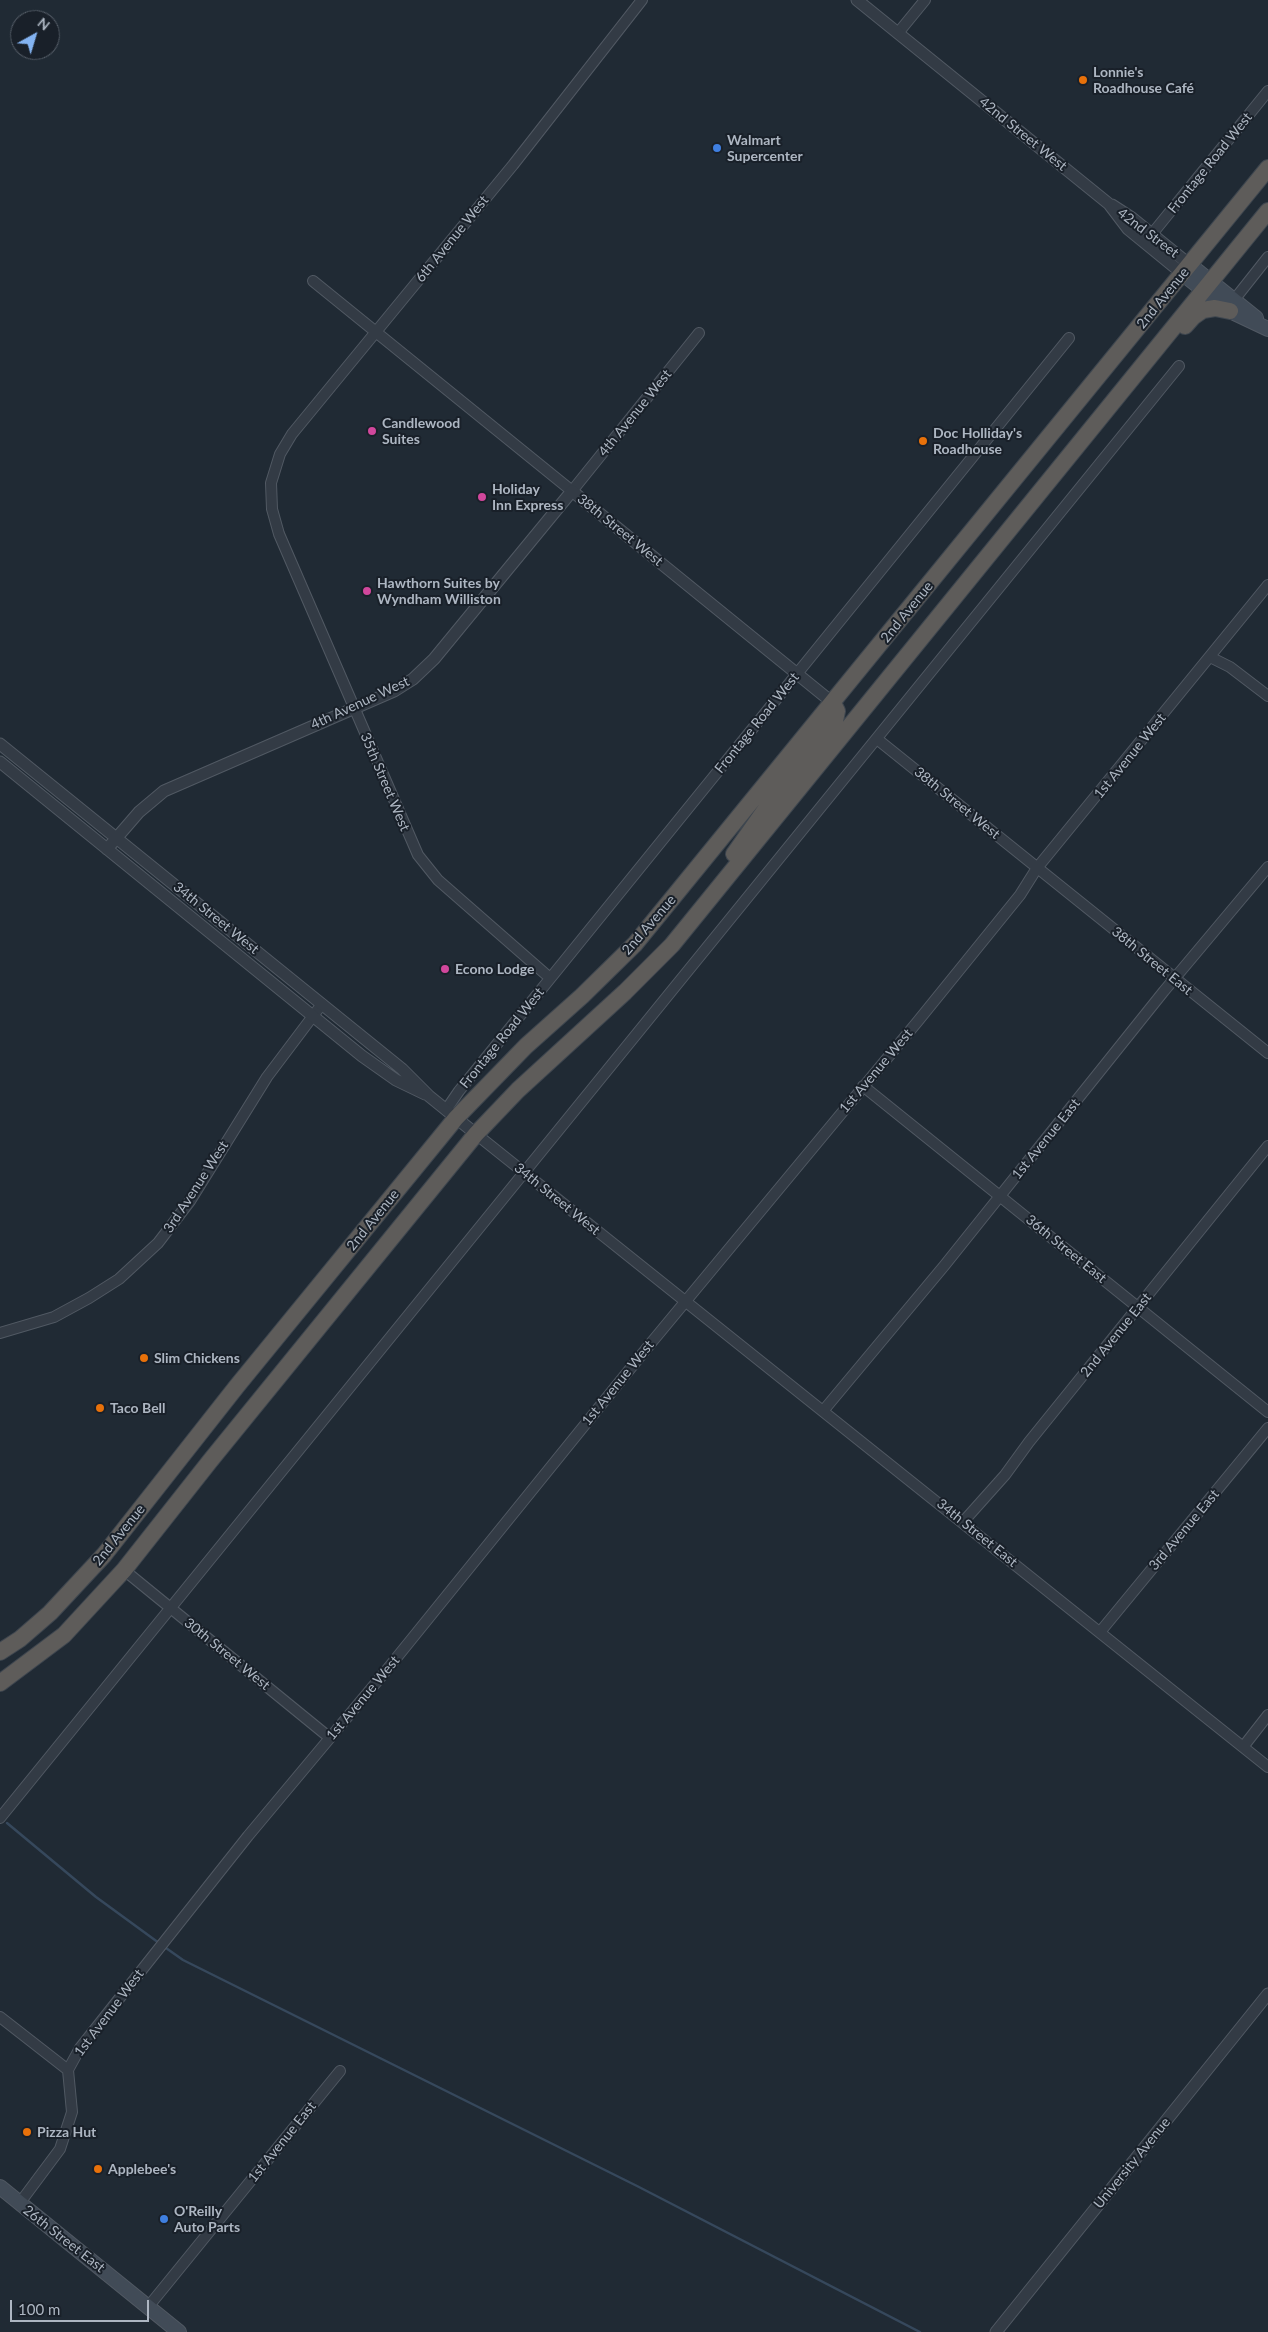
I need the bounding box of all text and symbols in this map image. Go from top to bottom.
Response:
north arrow [10,10,60,60]
text: N [35,14,54,34]
place label: Lonnie's Roadhouse Café [1093,64,1194,96]
marker: Lonnie's Roadhouse Café [1077,74,1089,86]
street label: 42nd Street West [976,93,1070,175]
street label: Frontage Road West [1164,109,1256,217]
place label: Walmart Supercenter [727,132,803,164]
marker: Walmart Supercenter [711,142,723,154]
street label: 6th Avenue West [412,192,492,286]
street label: 42nd Street [1114,205,1182,261]
street label: 2nd Avenue [1133,264,1193,332]
street label: 4th Avenue West [595,366,675,460]
place label: Candlewood Suites [382,415,460,448]
marker: Candlewood Suites [366,425,378,437]
place label: Doc Holliday's Roadhouse [933,425,1022,458]
marker: Doc Holliday's Roadhouse [917,435,929,447]
place label: Holiday Inn Express [492,481,563,514]
street label: 38th Street West [574,490,666,570]
marker: Holiday Inn Express [476,491,488,503]
place label: Hawthorn Suites by Wyndham Williston [377,575,501,608]
street label: 2nd Avenue [877,578,937,646]
marker: Hawthorn Suites by Wyndham Williston [361,585,373,597]
street label: Frontage Road West [711,669,803,777]
street label: 4th Avenue West [308,673,412,733]
street label: 1st Avenue West [1090,710,1170,802]
street label: 35th Street West [357,730,413,834]
street label: 38th Street West [911,763,1003,843]
street label: 34th Street West [170,878,262,958]
street label: 2nd Avenue [618,892,680,958]
street label: 38th Street East [1108,923,1196,999]
place label: Econo Lodge [455,961,534,977]
marker: Econo Lodge [439,963,451,975]
street label: Frontage Road West [456,984,548,1092]
street label: 1st Avenue West [836,1025,916,1117]
street label: 1st Avenue East [1008,1095,1084,1183]
street label: 3rd Avenue West [160,1138,232,1236]
street label: 34th Street West [511,1159,603,1239]
street label: 2nd Avenue [343,1186,403,1254]
street label: 36th Street East [1022,1211,1110,1287]
street label: 2nd Avenue East [1077,1290,1155,1380]
street label: 1st Avenue West [578,1337,658,1429]
place label: Slim Chickens [154,1350,240,1366]
marker: Slim Chickens [138,1352,150,1364]
place label: Taco Bell [110,1400,166,1416]
marker: Taco Bell [94,1402,106,1414]
street label: 3rd Avenue East [1145,1486,1223,1574]
street label: 34th Street East [933,1495,1021,1571]
street label: 2nd Avenue [89,1501,149,1569]
street label: 30th Street West [181,1614,273,1694]
street label: 1st Avenue West [323,1652,403,1744]
street label: 1st Avenue West [71,1966,147,2060]
street label: 1st Avenue East [244,2098,320,2186]
street label: University Avenue [1090,2114,1174,2212]
place label: Pizza Hut [37,2124,96,2140]
marker: Pizza Hut [21,2126,33,2138]
place label: Applebee's [108,2161,176,2177]
marker: Applebee's [92,2163,104,2175]
street label: 26th Street East [20,2202,108,2276]
place label: O'Reilly Auto Parts [174,2203,240,2236]
marker: O'Reilly Auto Parts [158,2213,170,2225]
scale bar [12,2290,151,2322]
text: 100 m [18,2300,60,2318]

